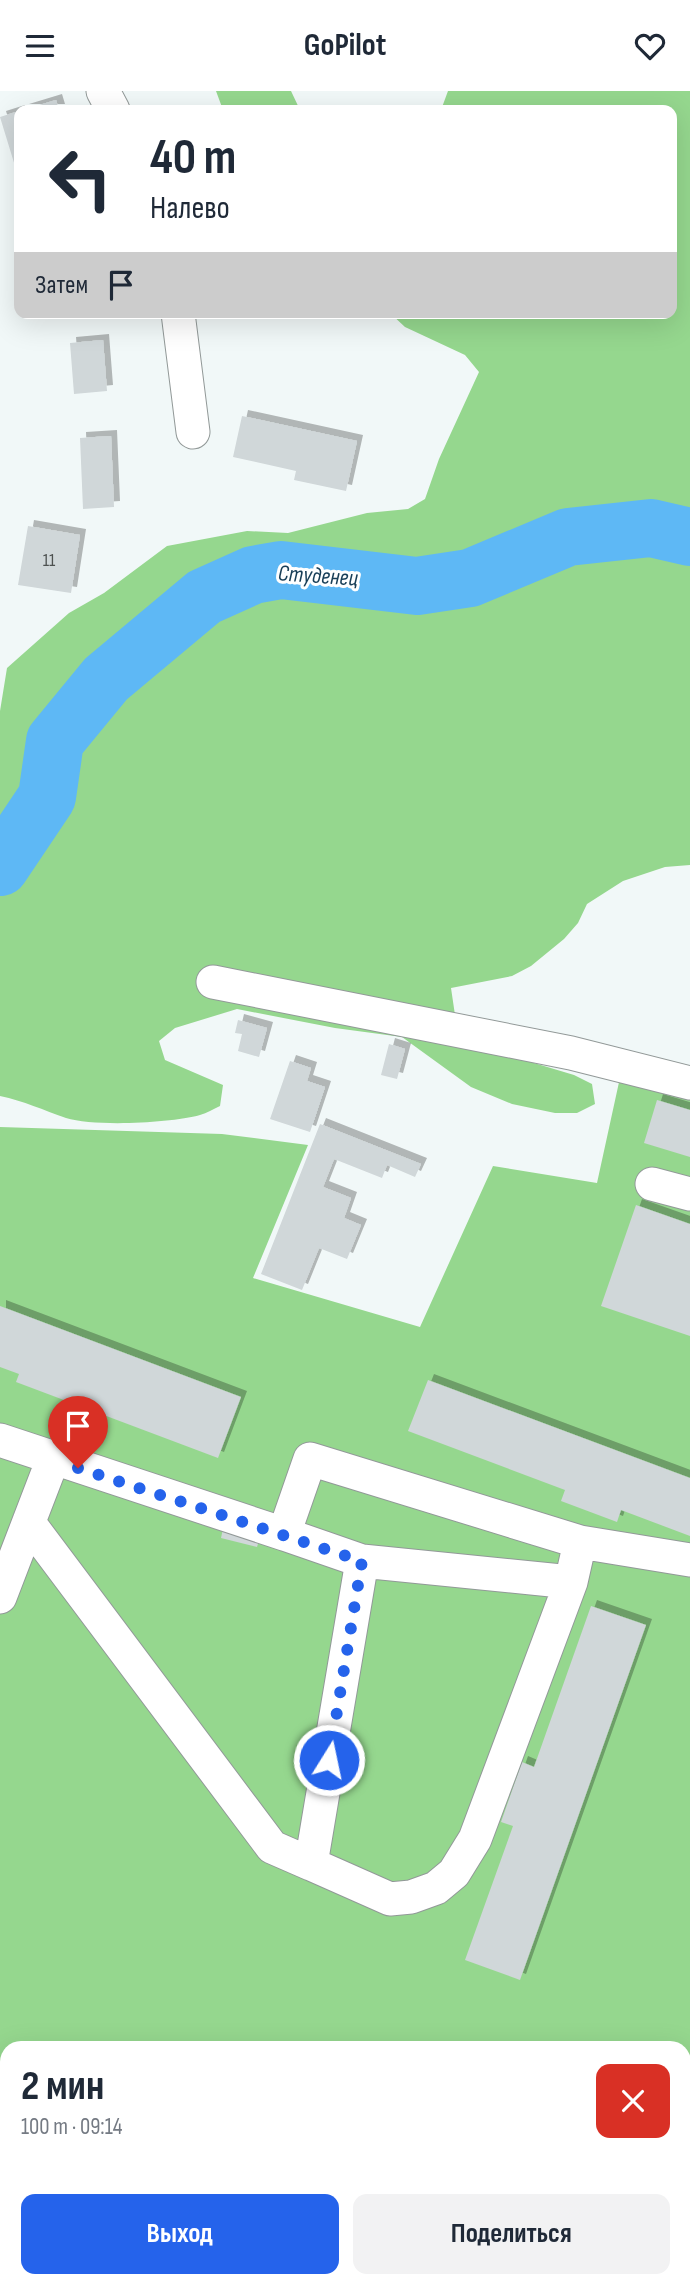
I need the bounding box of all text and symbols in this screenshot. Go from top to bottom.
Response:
text: GoPilot [304,26,386,65]
icon: menu [21,27,59,65]
icon: heart [631,27,669,65]
text: 40 m [150,129,236,188]
icon: left [35,133,126,224]
text: Налево [150,189,230,228]
icon: arrive [102,266,140,304]
text: Затем [35,270,88,301]
house number: 11 [43,550,56,571]
water label: Студенец [277,559,359,593]
pin [48,1396,108,1468]
icon: arrive [59,1407,97,1445]
position arrow [292,1723,366,1797]
text: 2 мин [21,2061,104,2112]
button: close [596,2064,670,2138]
text: 100 m · 09:14 [21,2113,122,2141]
button: Выход [21,2194,339,2274]
button: Поделиться [353,2194,670,2274]

